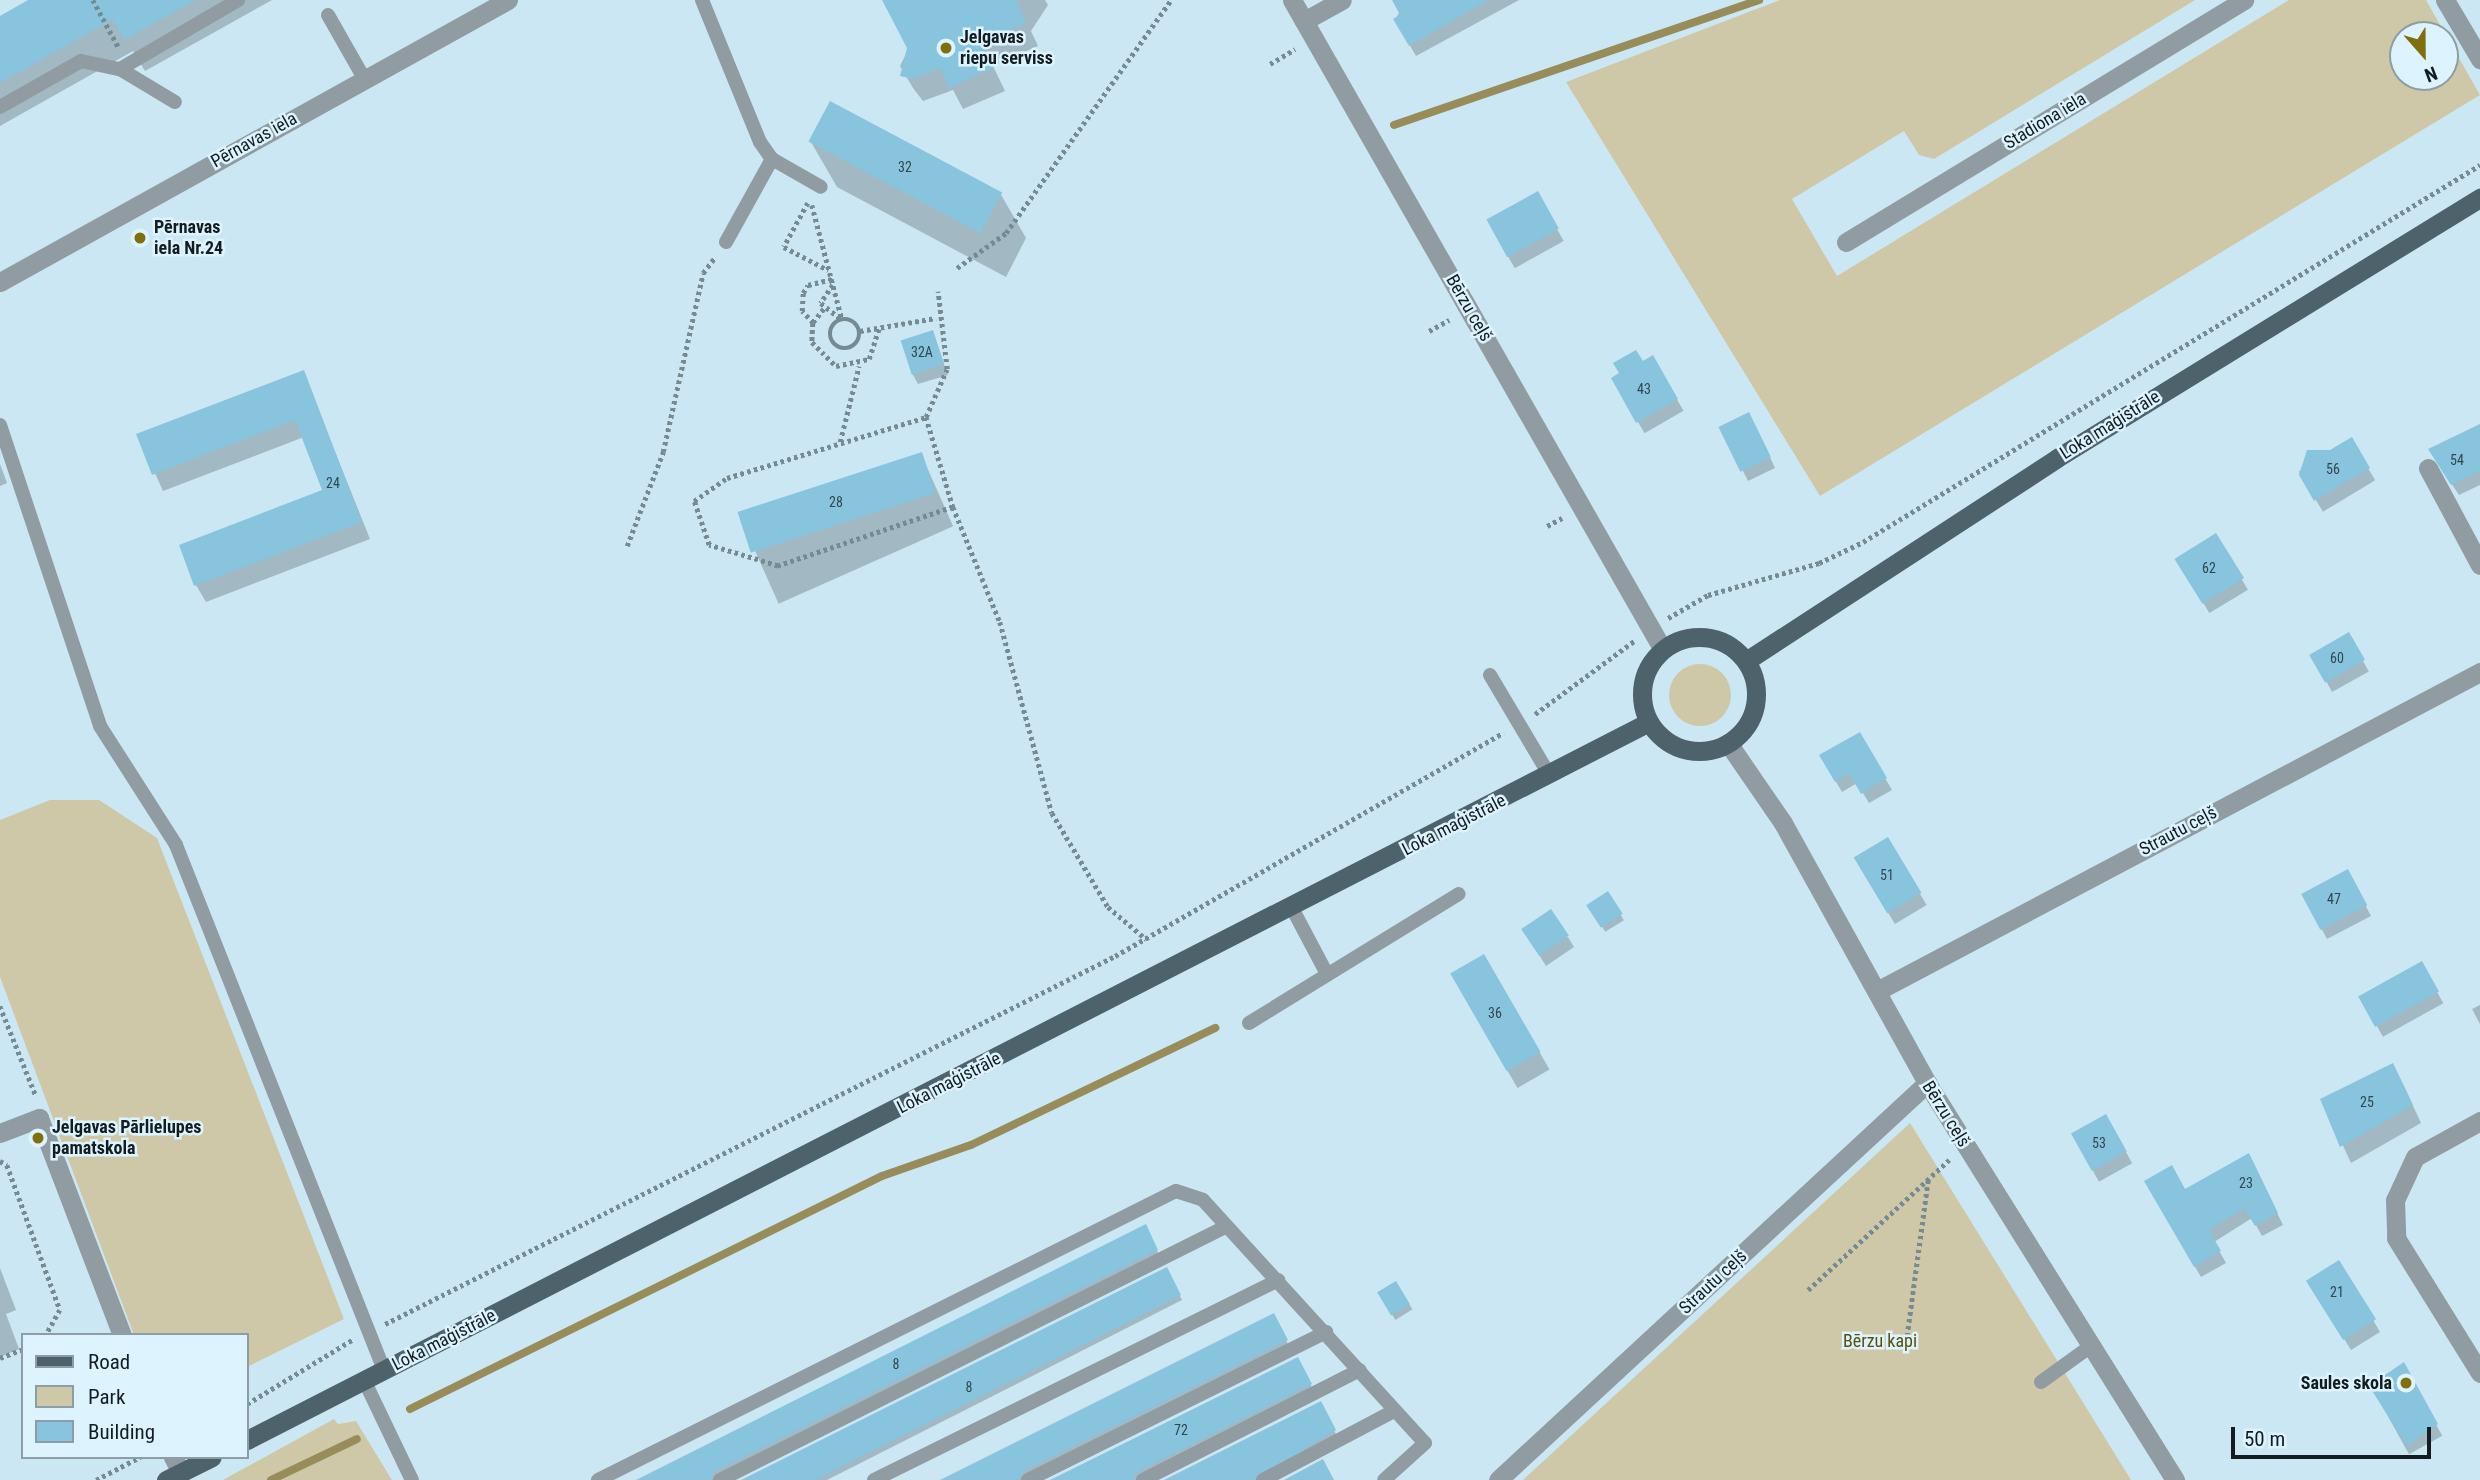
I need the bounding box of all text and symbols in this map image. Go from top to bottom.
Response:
north arrow [2389,21,2459,91]
place label: Jelgavas riepu serviss [960,27,1053,70]
marker: Jelgavas riepu serviss [938,40,954,56]
text: N [2421,61,2441,87]
street label: Stadiona iela [2000,88,2090,154]
street label: Pērnavas iela [207,108,301,172]
house number: 32 [898,159,912,175]
place label: Pērnavas iela Nr.24 [154,217,223,260]
marker: Pērnavas iela Nr.24 [132,230,148,246]
street label: Bērzu ceļš [1441,271,1497,345]
house number: 32A [911,344,933,360]
house number: 43 [1637,381,1651,397]
street label: Loka maģistrāle [2056,386,2164,464]
house number: 54 [2450,452,2464,468]
house number: 56 [2326,461,2340,477]
house number: 24 [326,475,340,491]
house number: 28 [829,494,843,510]
house number: 62 [2202,560,2216,576]
house number: 60 [2330,650,2344,666]
street label: Loka maģistrāle [1399,790,1509,860]
street label: Strautu ceļš [2136,802,2220,860]
house number: 51 [1880,867,1894,883]
house number: 47 [2327,891,2341,907]
house number: 36 [1488,1005,1502,1021]
street label: Loka maģistrāle [894,1048,1004,1118]
street label: Bērzu ceļš [1917,1077,1975,1151]
house number: 25 [2360,1094,2374,1110]
place label: Jelgavas Pārlielupes pamatskola [52,1117,201,1160]
marker: Jelgavas Pārlielupes pamatskola [30,1130,46,1146]
house number: 53 [2092,1135,2106,1151]
house number: 23 [2239,1175,2253,1191]
street label: Strautu ceļš [1675,1245,1751,1319]
house number: 21 [2330,1284,2344,1300]
street label: Loka maģistrāle [389,1305,499,1375]
park label: Bērzu kapi [1843,1330,1917,1352]
legend [21,1333,248,1459]
text: Road [88,1350,130,1374]
house number: 8 [893,1356,899,1372]
place label: Saules skola [2301,1372,2392,1394]
marker: Saules skola [2398,1375,2414,1391]
house number: 8 [966,1379,972,1395]
text: Park [88,1385,125,1409]
scale bar [2235,1414,2434,1458]
text: Building [88,1420,155,1444]
house number: 72 [1174,1422,1188,1438]
text: 50 m [2244,1427,2285,1451]

